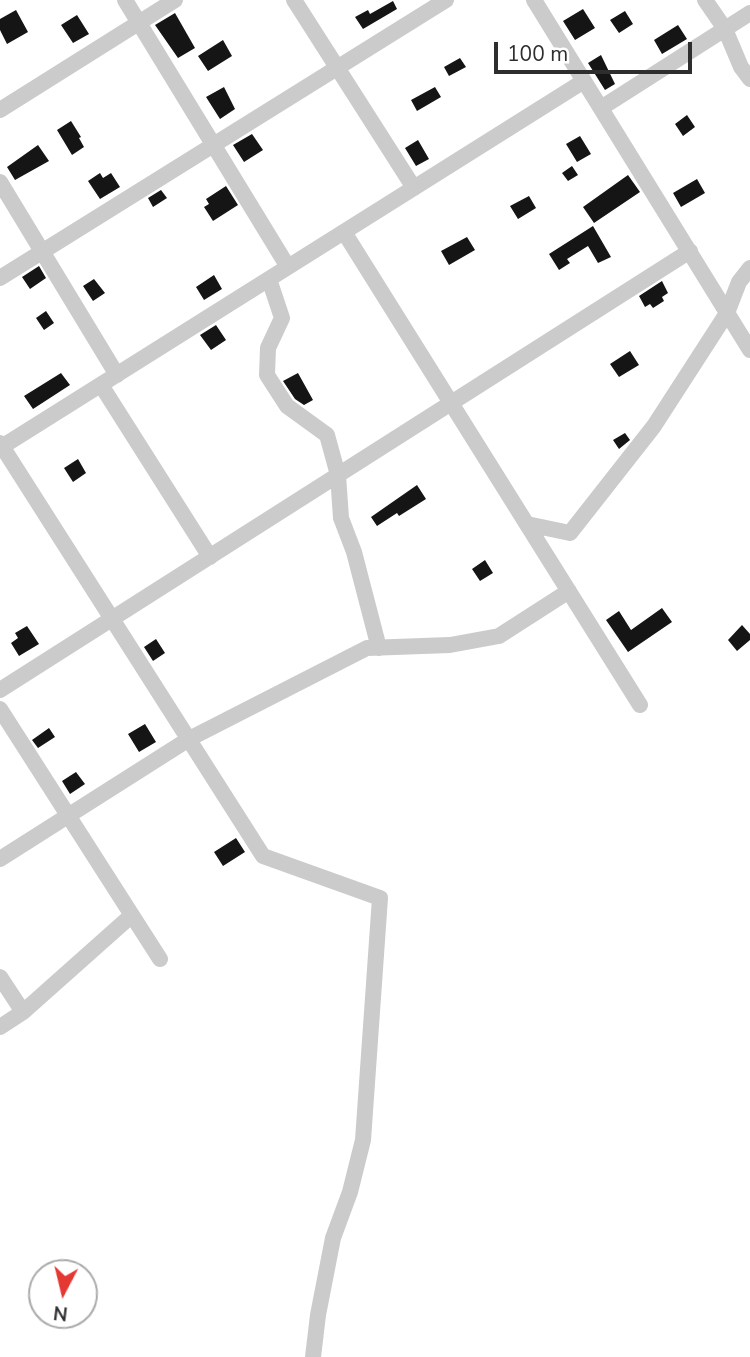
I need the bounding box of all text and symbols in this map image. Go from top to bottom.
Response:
scale bar [498,28,696,72]
text: 100 m [507,40,568,68]
north arrow [28,1259,98,1329]
text: N [52,1299,69,1327]

